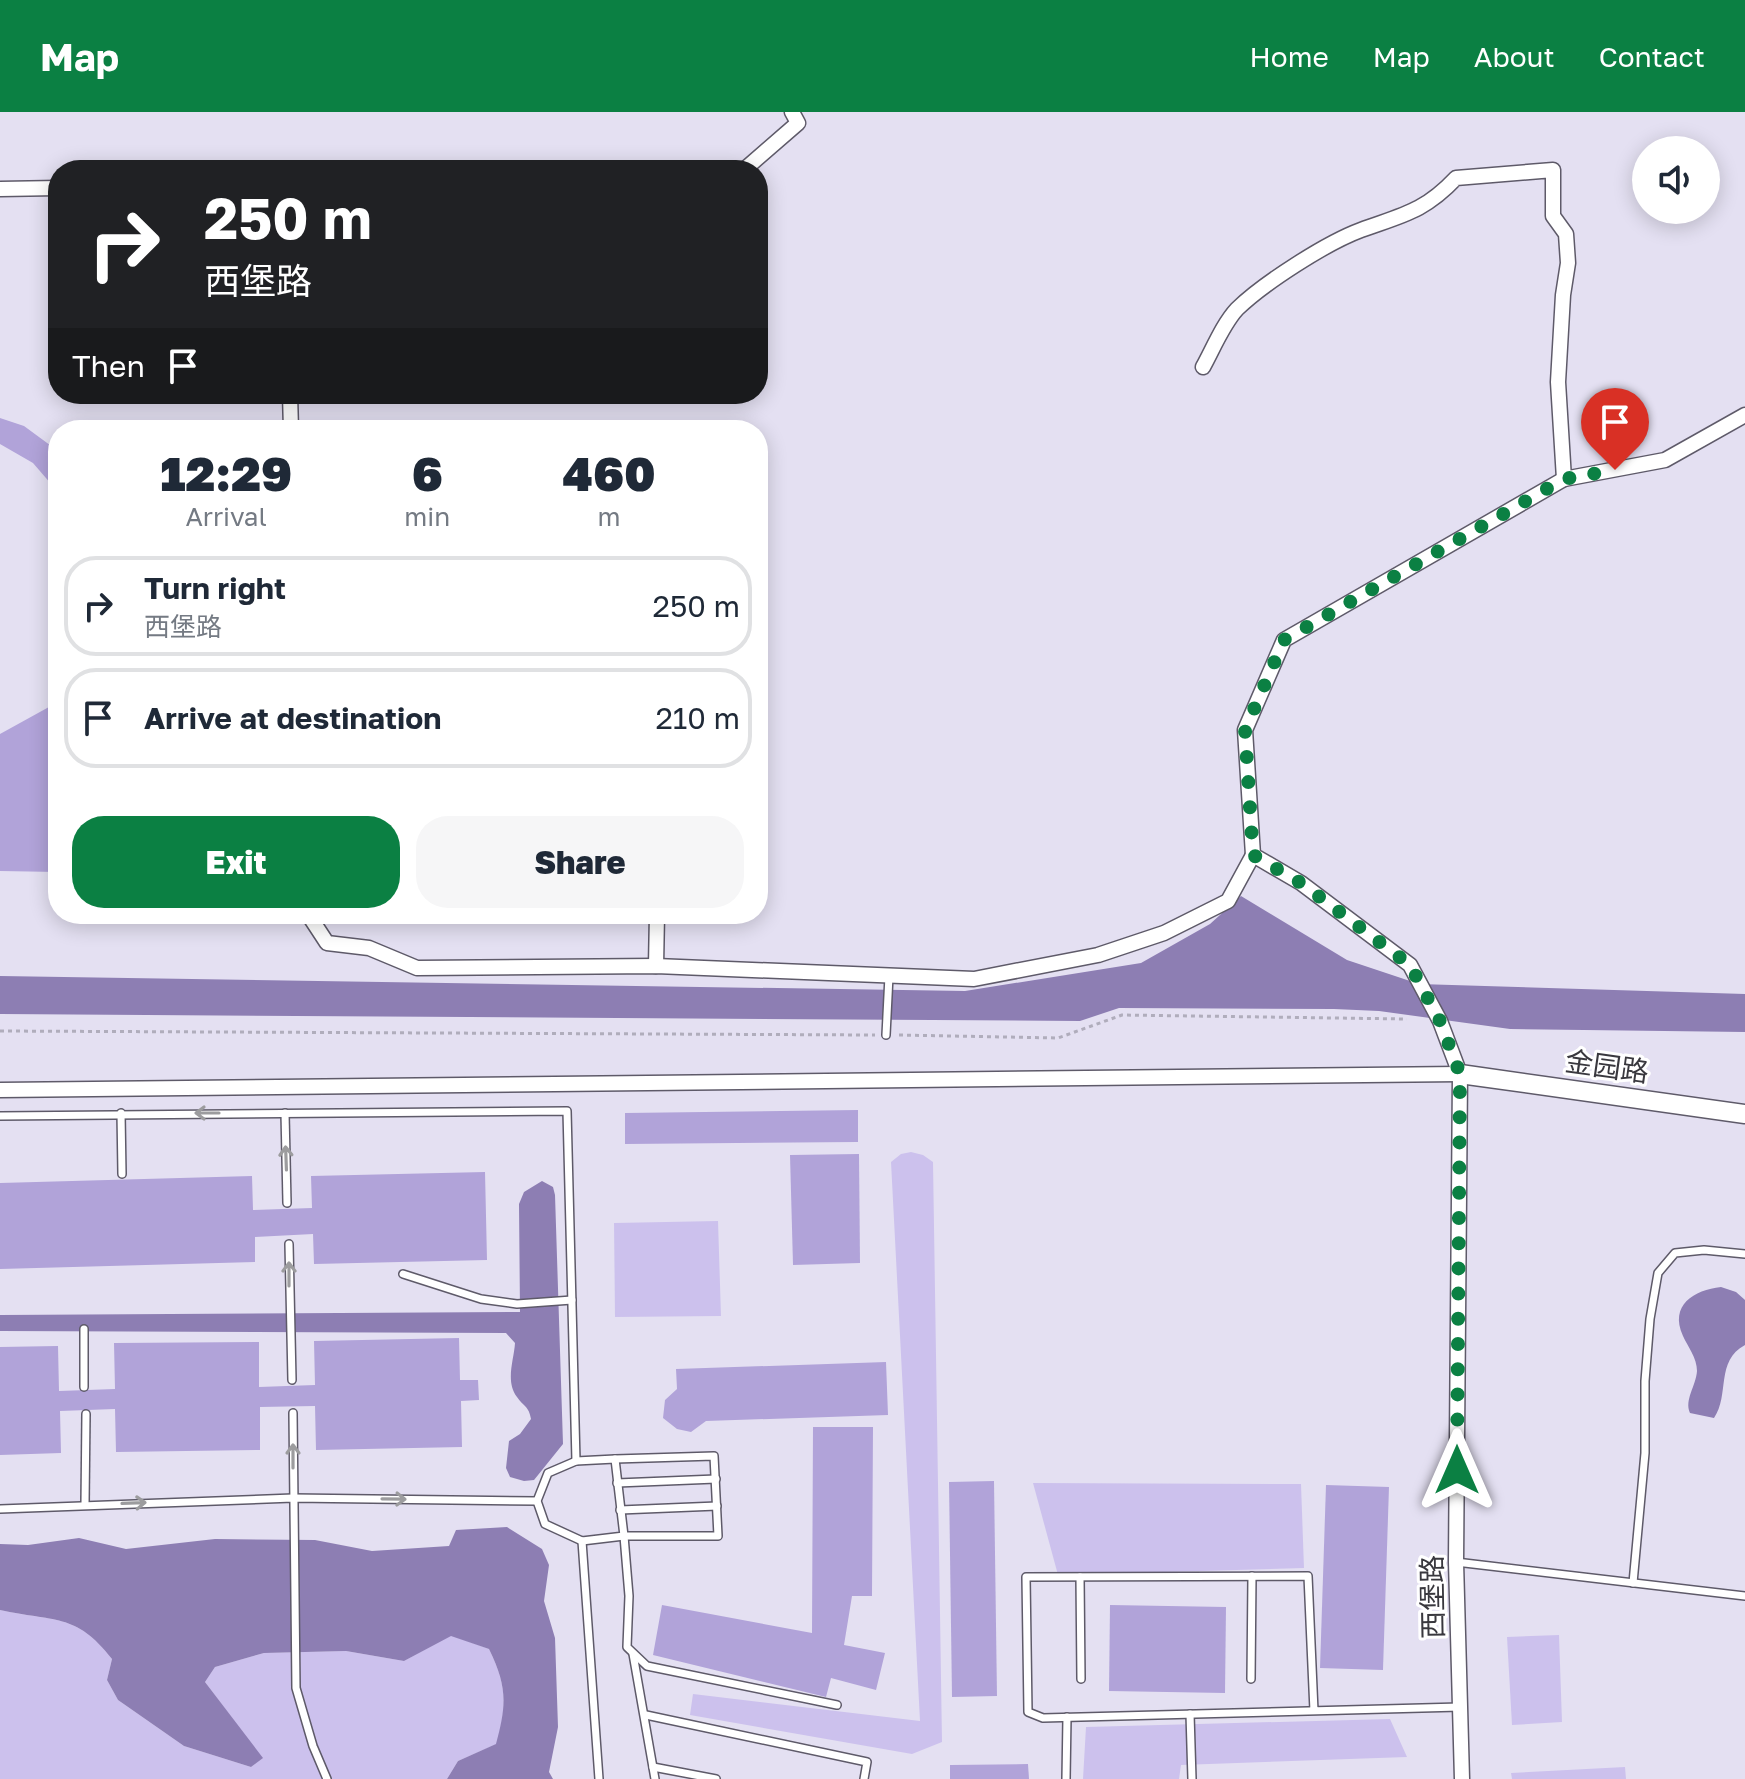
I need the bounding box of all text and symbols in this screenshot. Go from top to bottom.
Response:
text: Map [40,34,119,79]
text: Home [1250,40,1329,73]
text: Map [1373,40,1430,73]
text: About [1474,40,1555,73]
text: Contact [1599,40,1705,73]
map controls [1632,136,1720,224]
button: sound [1632,136,1720,224]
text: 250 m [204,184,372,251]
icon: right [72,192,176,296]
text: 西堡路 [204,259,312,302]
icon: arrive [161,344,205,388]
text: Then [72,348,145,384]
pin [1581,388,1649,470]
icon: arrive [1593,400,1637,444]
text: 12:29 [160,444,292,502]
text: 6 [412,444,443,502]
text: 460 [562,444,656,502]
text: Arrival [185,501,267,532]
text: min [404,501,450,532]
text: m [598,501,621,532]
text: Turn right [144,570,286,606]
icon: right [76,584,120,628]
text: 250 m [653,588,740,624]
text: 西堡路 [144,611,222,642]
icon: arrive [76,696,120,740]
text: Arrive at destination [144,700,441,736]
text: 210 m [655,700,740,736]
button: Exit [72,816,400,908]
button: Share [416,816,744,908]
street label: 金园路 [1563,1044,1651,1088]
one-way arrow [194,1105,221,1121]
one-way arrow [279,1145,294,1172]
one-way arrow [281,1261,297,1288]
position arrow [1415,1428,1499,1512]
one-way arrow [285,1443,301,1470]
one-way arrow [380,1491,407,1507]
one-way arrow [120,1495,147,1510]
street label: 西堡路 [1415,1555,1449,1639]

